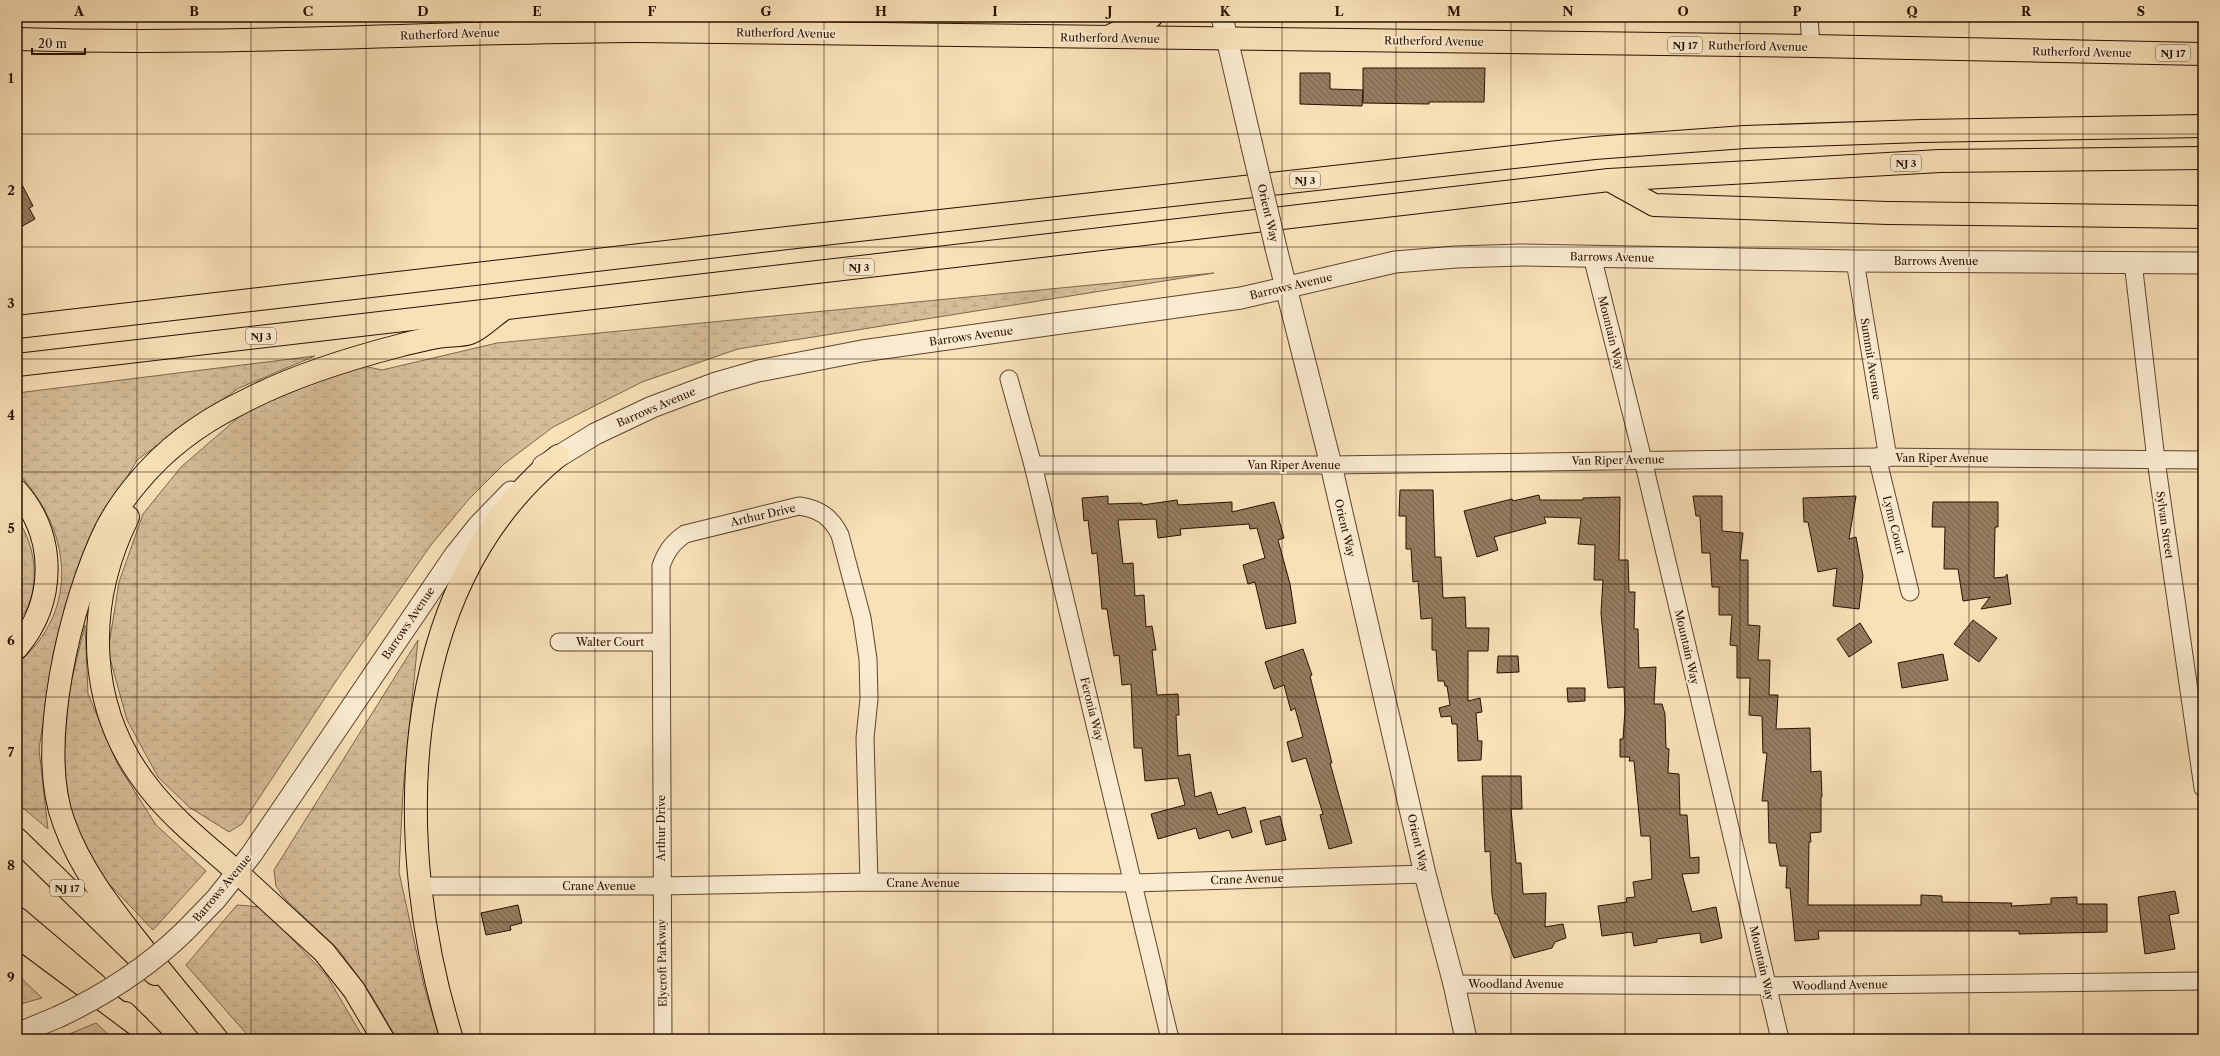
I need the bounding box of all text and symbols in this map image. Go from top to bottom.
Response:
text: A [73,3,85,19]
text: B [189,3,199,19]
text: C [303,3,313,19]
text: D [417,3,429,19]
text: E [532,3,542,19]
text: F [648,3,657,19]
text: G [760,3,772,19]
text: H [875,3,887,19]
text: I [992,3,998,19]
text: J [1105,3,1113,19]
text: K [1220,3,1231,19]
text: L [1335,3,1344,19]
text: M [1447,3,1461,19]
text: N [1562,3,1574,19]
text: O [1677,3,1689,19]
text: P [1793,3,1802,19]
text: Q [1906,3,1918,19]
text: R [2021,3,2032,19]
text: S [2137,3,2145,19]
street label: Rutherford Avenue [400,25,500,43]
street label: Rutherford Avenue [736,25,836,41]
scale bar [32,30,85,56]
street label: Rutherford Avenue [1060,30,1160,46]
street label: Rutherford Avenue [1384,33,1484,49]
text: 20 m [38,36,67,51]
road number: NJ 17 [1668,37,1702,53]
street label: Rutherford Avenue [1708,38,1808,54]
street label: Rutherford Avenue [2032,44,2132,60]
road number: NJ 17 [2156,45,2190,61]
text: 1 [8,70,14,86]
road number: NJ 3 [1891,155,1921,171]
road number: NJ 3 [1290,172,1320,188]
text: 2 [7,182,15,198]
street label: Orient Way [1255,183,1282,244]
street label: Barrows Avenue [1570,249,1654,265]
street label: Barrows Avenue [1894,254,1978,268]
road number: NJ 3 [844,259,874,275]
street label: Barrows Avenue [1248,270,1334,302]
street label: Mountain Way [1595,294,1627,373]
text: 3 [7,295,15,311]
street label: Summit Avenue [1858,317,1884,401]
street label: Barrows Avenue [928,323,1014,349]
road number: NJ 3 [246,328,276,344]
street label: Barrows Avenue [614,384,698,430]
text: 4 [7,407,15,423]
street label: Van Riper Avenue [1895,451,1988,465]
street label: Van Riper Avenue [1570,452,1665,468]
street label: Van Riper Avenue [1247,458,1340,472]
street label: Sylvan Street [2153,490,2177,560]
street label: Lynn Court [1880,494,1908,556]
street label: Orient Way [1332,498,1359,559]
street label: Arthur Drive [728,501,797,529]
text: 5 [7,520,15,536]
street label: Barrows Avenue [379,584,437,662]
street label: Mountain Way [1672,608,1703,687]
text: 6 [7,632,15,648]
street label: Walter Court [575,635,644,649]
street label: Feronia Way [1077,676,1107,743]
text: 7 [8,744,15,760]
street label: Arthur Drive [654,795,668,862]
street label: Orient Way [1405,813,1432,874]
street label: Barrows Avenue [190,851,254,925]
text: 8 [7,857,15,873]
street label: Crane Avenue [1210,871,1284,887]
street label: Crane Avenue [886,876,960,890]
street label: Crane Avenue [562,879,636,893]
road number: NJ 17 [50,880,84,896]
street label: Elycroft Parkway [654,918,670,1007]
street label: Mountain Way [1747,924,1778,1003]
text: 9 [7,969,15,985]
street label: Woodland Avenue [1467,977,1564,991]
street label: Woodland Avenue [1791,977,1888,993]

